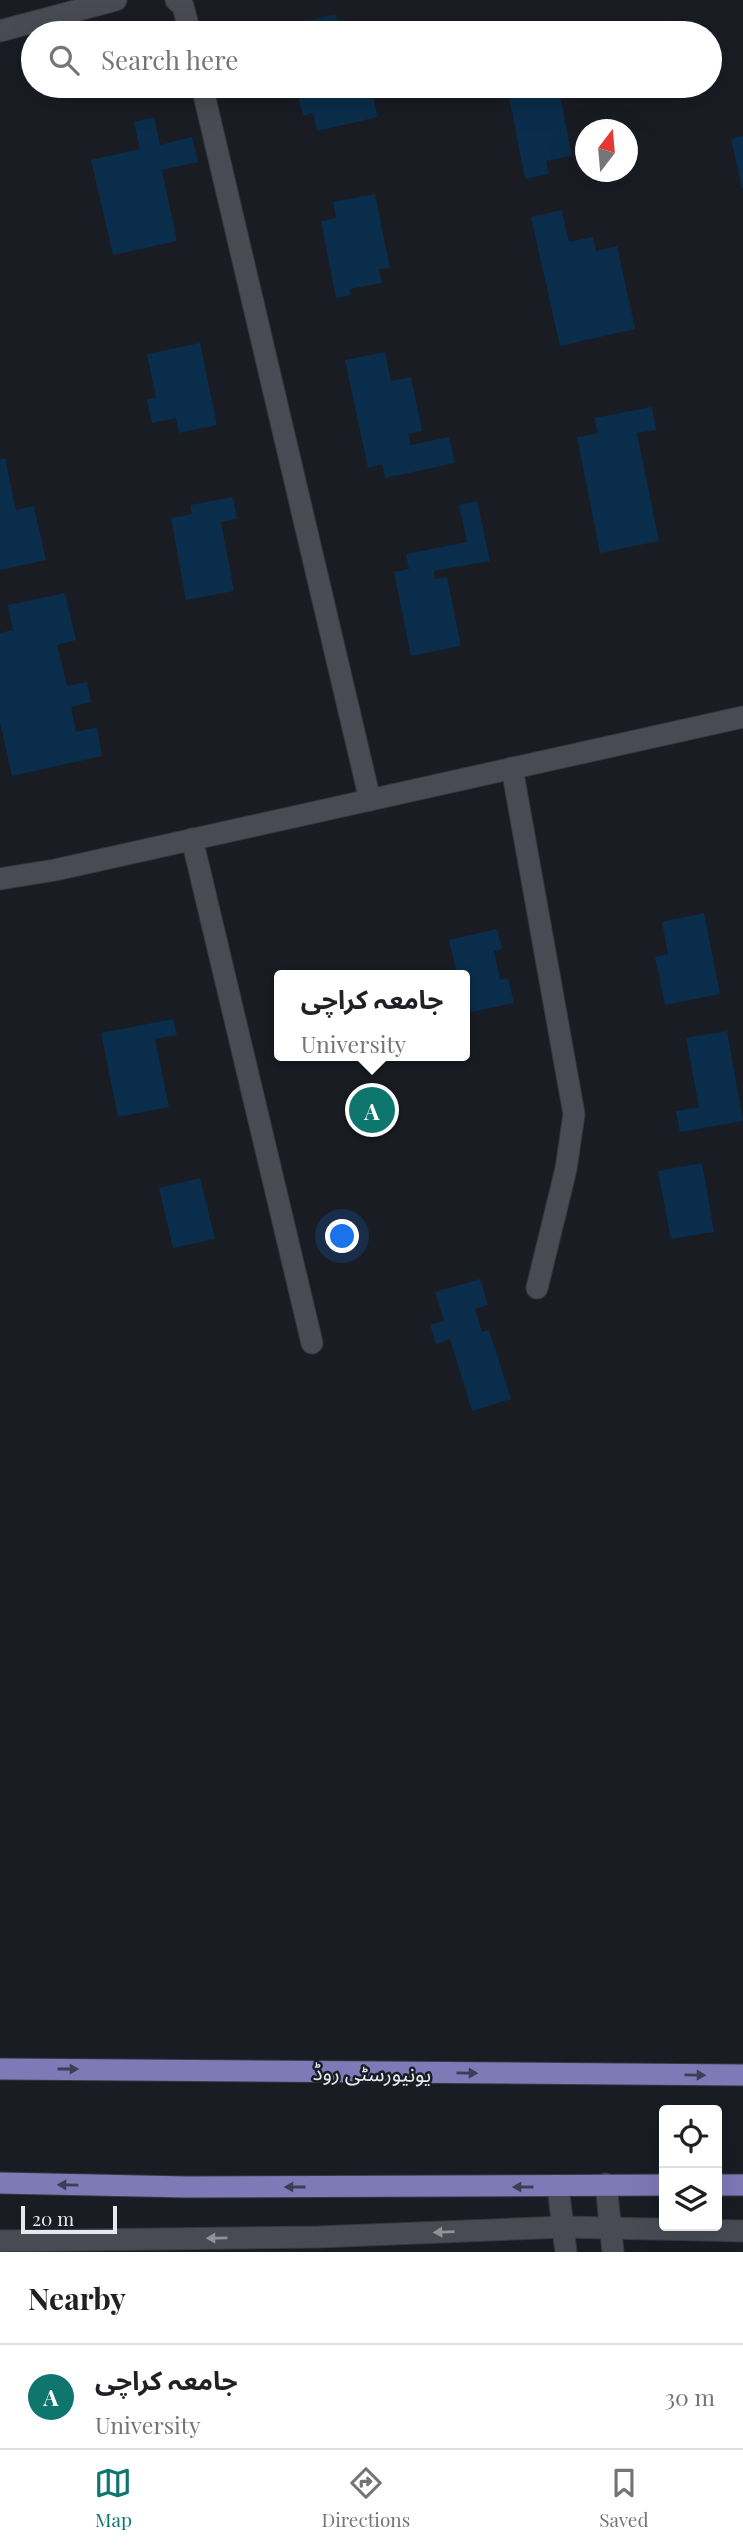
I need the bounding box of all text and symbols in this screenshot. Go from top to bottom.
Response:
search box [21,21,722,98]
icon: search [45,41,83,79]
text: Search here [101,42,238,77]
north arrow [575,119,638,182]
popup [274,970,470,1061]
text: جامعہ کراچی [301,981,443,1016]
text: University [301,1028,406,1059]
pin: A [349,1084,395,1136]
your location [325,1219,359,1253]
street label: یونیورسٹی روڈ [312,2057,432,2087]
one-way arrow [57,2063,79,2075]
one-way arrow [456,2067,478,2078]
one-way arrow [684,2069,706,2081]
map controls [659,2105,722,2231]
button: locate [659,2105,722,2168]
button: layers [659,2168,722,2231]
one-way arrow [56,2179,78,2191]
one-way arrow [284,2181,306,2193]
one-way arrow [511,2181,533,2193]
scale bar [21,2203,117,2235]
text: 20 m [32,2205,74,2231]
one-way arrow [433,2226,455,2237]
one-way arrow [205,2232,227,2244]
text: Nearby [28,2278,126,2318]
text: جامعہ کراچی [95,2362,238,2397]
text: A [43,2381,59,2412]
text: 30 m [665,2381,715,2412]
text: University [95,2409,200,2440]
tab: Map [94,2464,132,2532]
tab: Directions [321,2464,410,2532]
tab: Saved [599,2464,649,2532]

